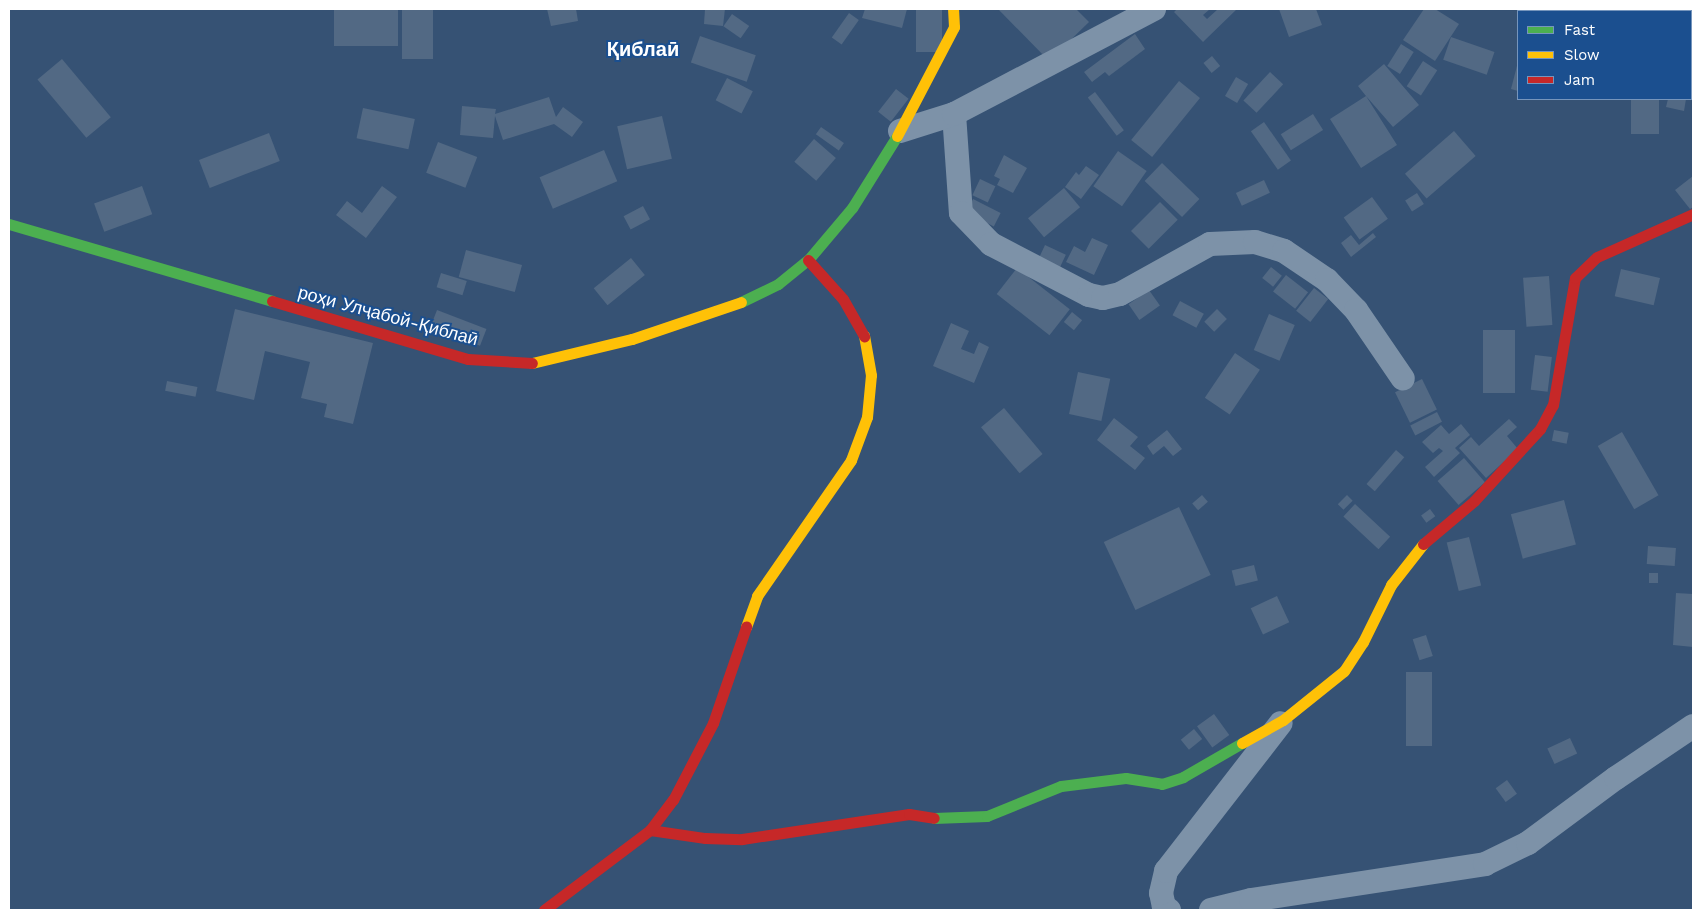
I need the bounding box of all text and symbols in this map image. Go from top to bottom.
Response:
legend [1517,10,1692,100]
text: Fast [1564,21,1595,39]
district label: Қиблаӣ [607,37,679,61]
text: Slow [1564,46,1600,64]
text: Jam [1564,71,1595,89]
street label: роҳи Улҷабой-Қиблаӣ [296,282,480,350]

